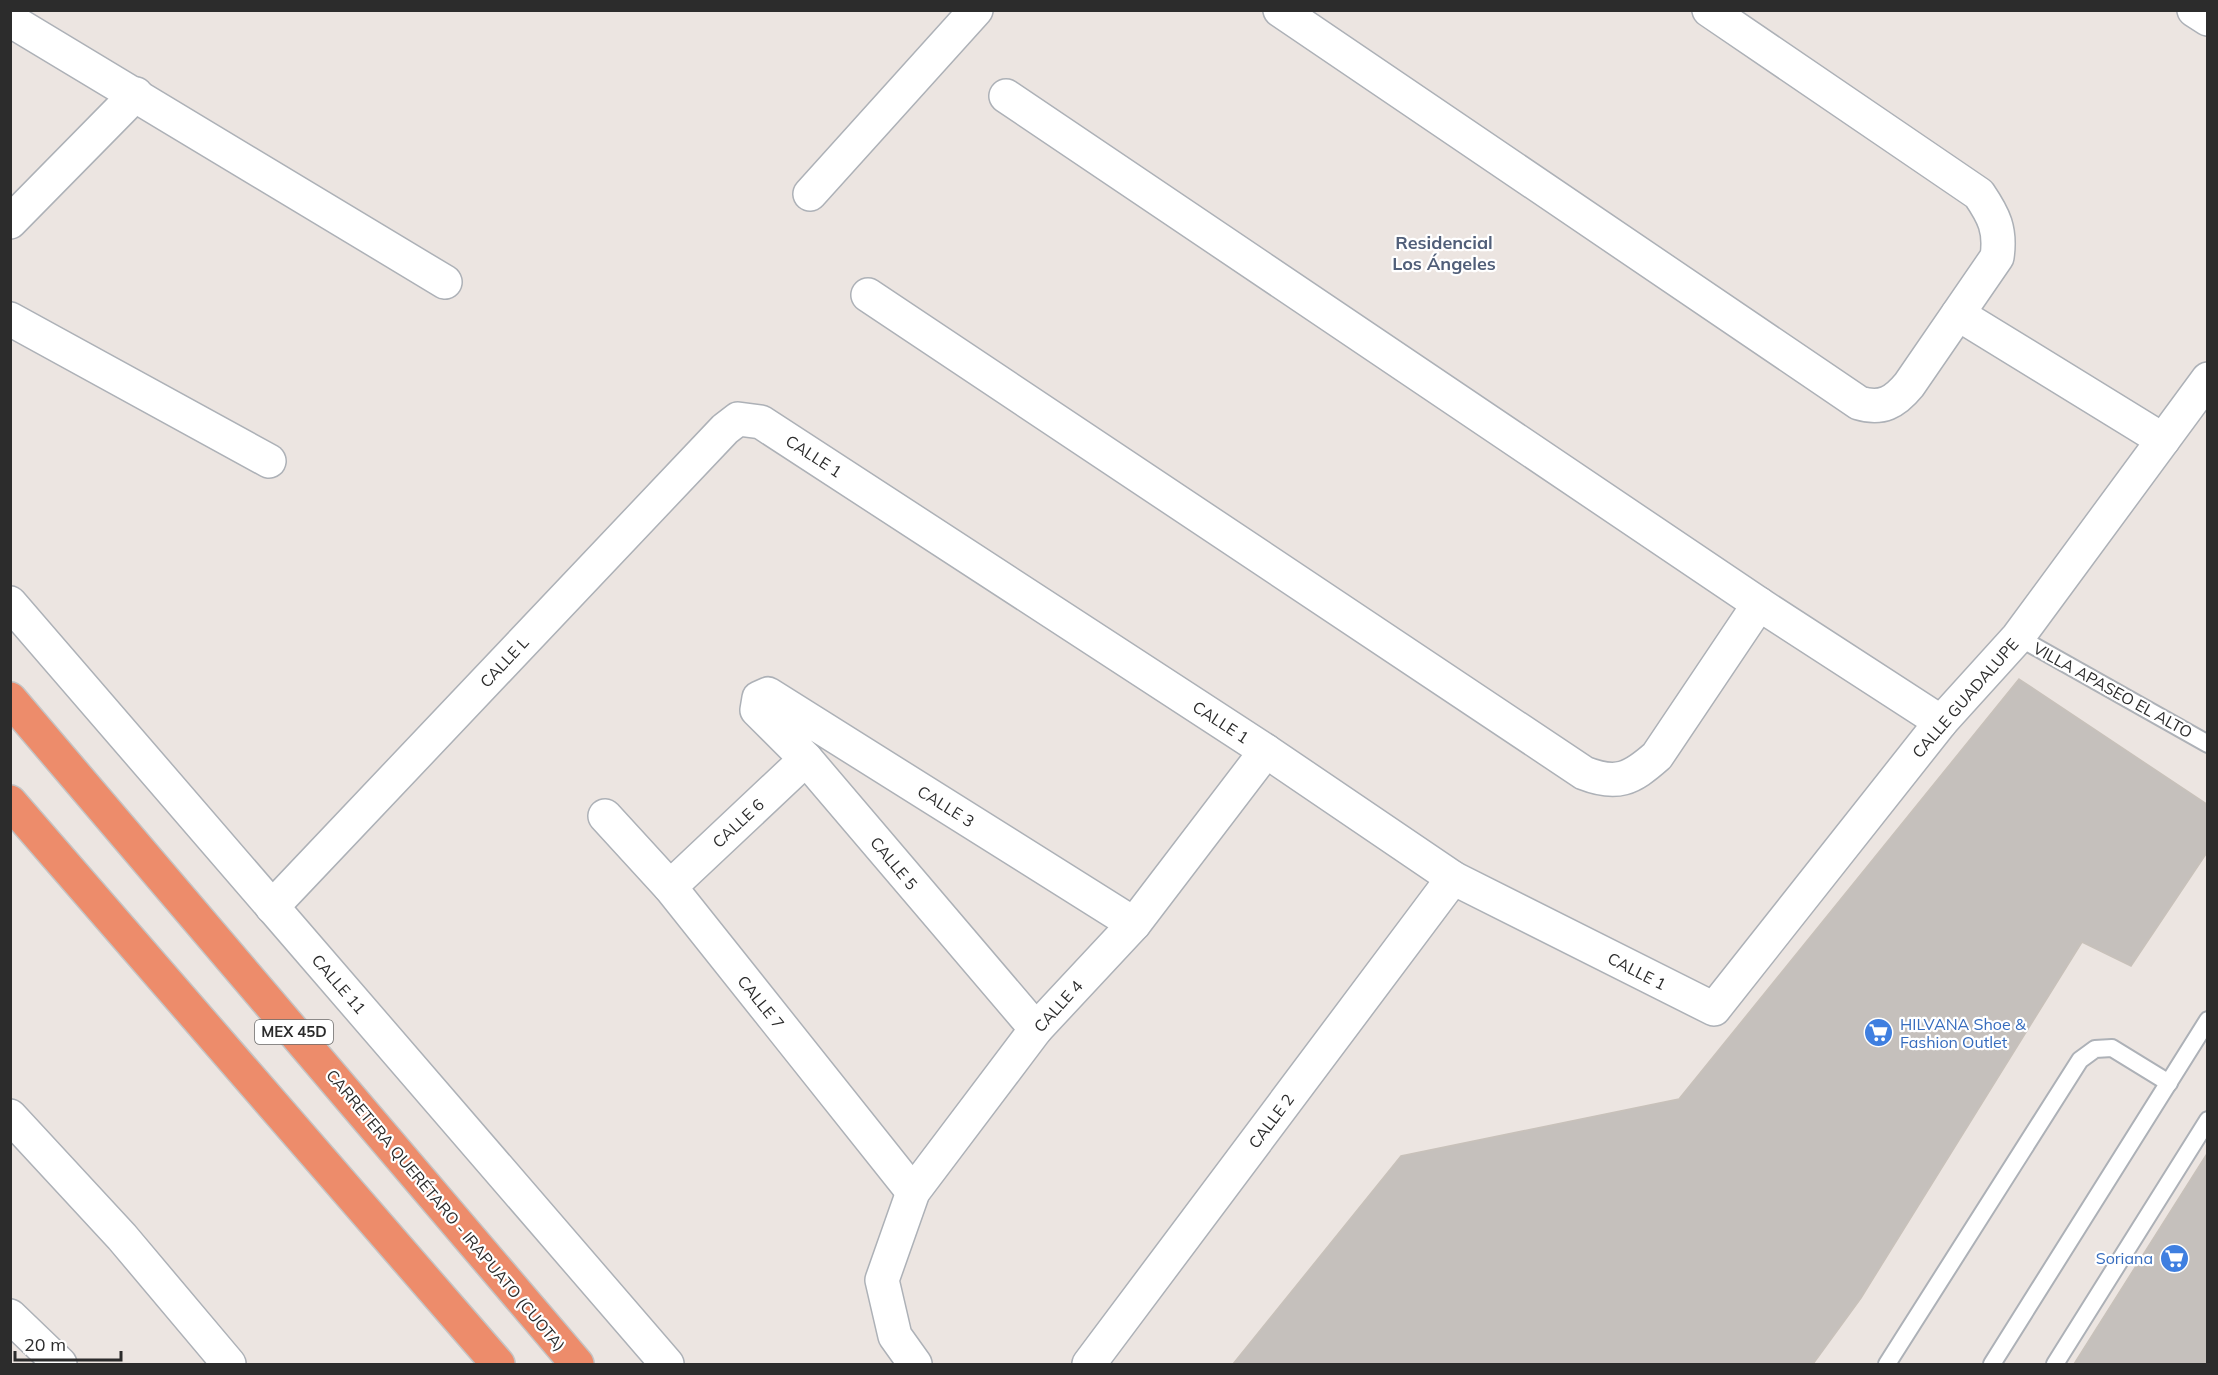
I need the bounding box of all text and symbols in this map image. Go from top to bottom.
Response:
district label: Residencial Los Ángeles [1392,231,1496,275]
street label: CALLE 1 [782,430,846,482]
street label: CALLE L [475,632,533,692]
street label: CALLE GUADALUPE [1908,634,2022,762]
street label: VILLA APASEO EL ALTO [2030,638,2196,742]
street label: CALLE 1 [1189,696,1253,748]
street label: CALLE 3 [914,781,978,831]
street label: CALLE 6 [708,794,768,852]
street label: CALLE 5 [866,832,922,894]
street label: CALLE 1 [1604,948,1670,994]
street label: CALLE 11 [308,950,370,1018]
street label: CALLE 7 [733,971,789,1033]
street label: CALLE 4 [1029,976,1087,1036]
place label: HILVANA Shoe & Fashion Outlet [1900,1014,2026,1052]
supermarket icon: HILVANA Shoe & Fashion Outlet [1863,1017,1895,1049]
road number: MEX 45D [255,1020,333,1044]
street label: CARRETERA QUERÉTARO - IRAPUATO (CUOTA) [322,1065,570,1355]
street label: CALLE 2 [1244,1090,1298,1152]
supermarket icon: Soriana [2158,1242,2190,1274]
place label: Soriana [2096,1248,2153,1268]
scale bar [15,1324,122,1362]
text: 20 m [24,1333,66,1356]

